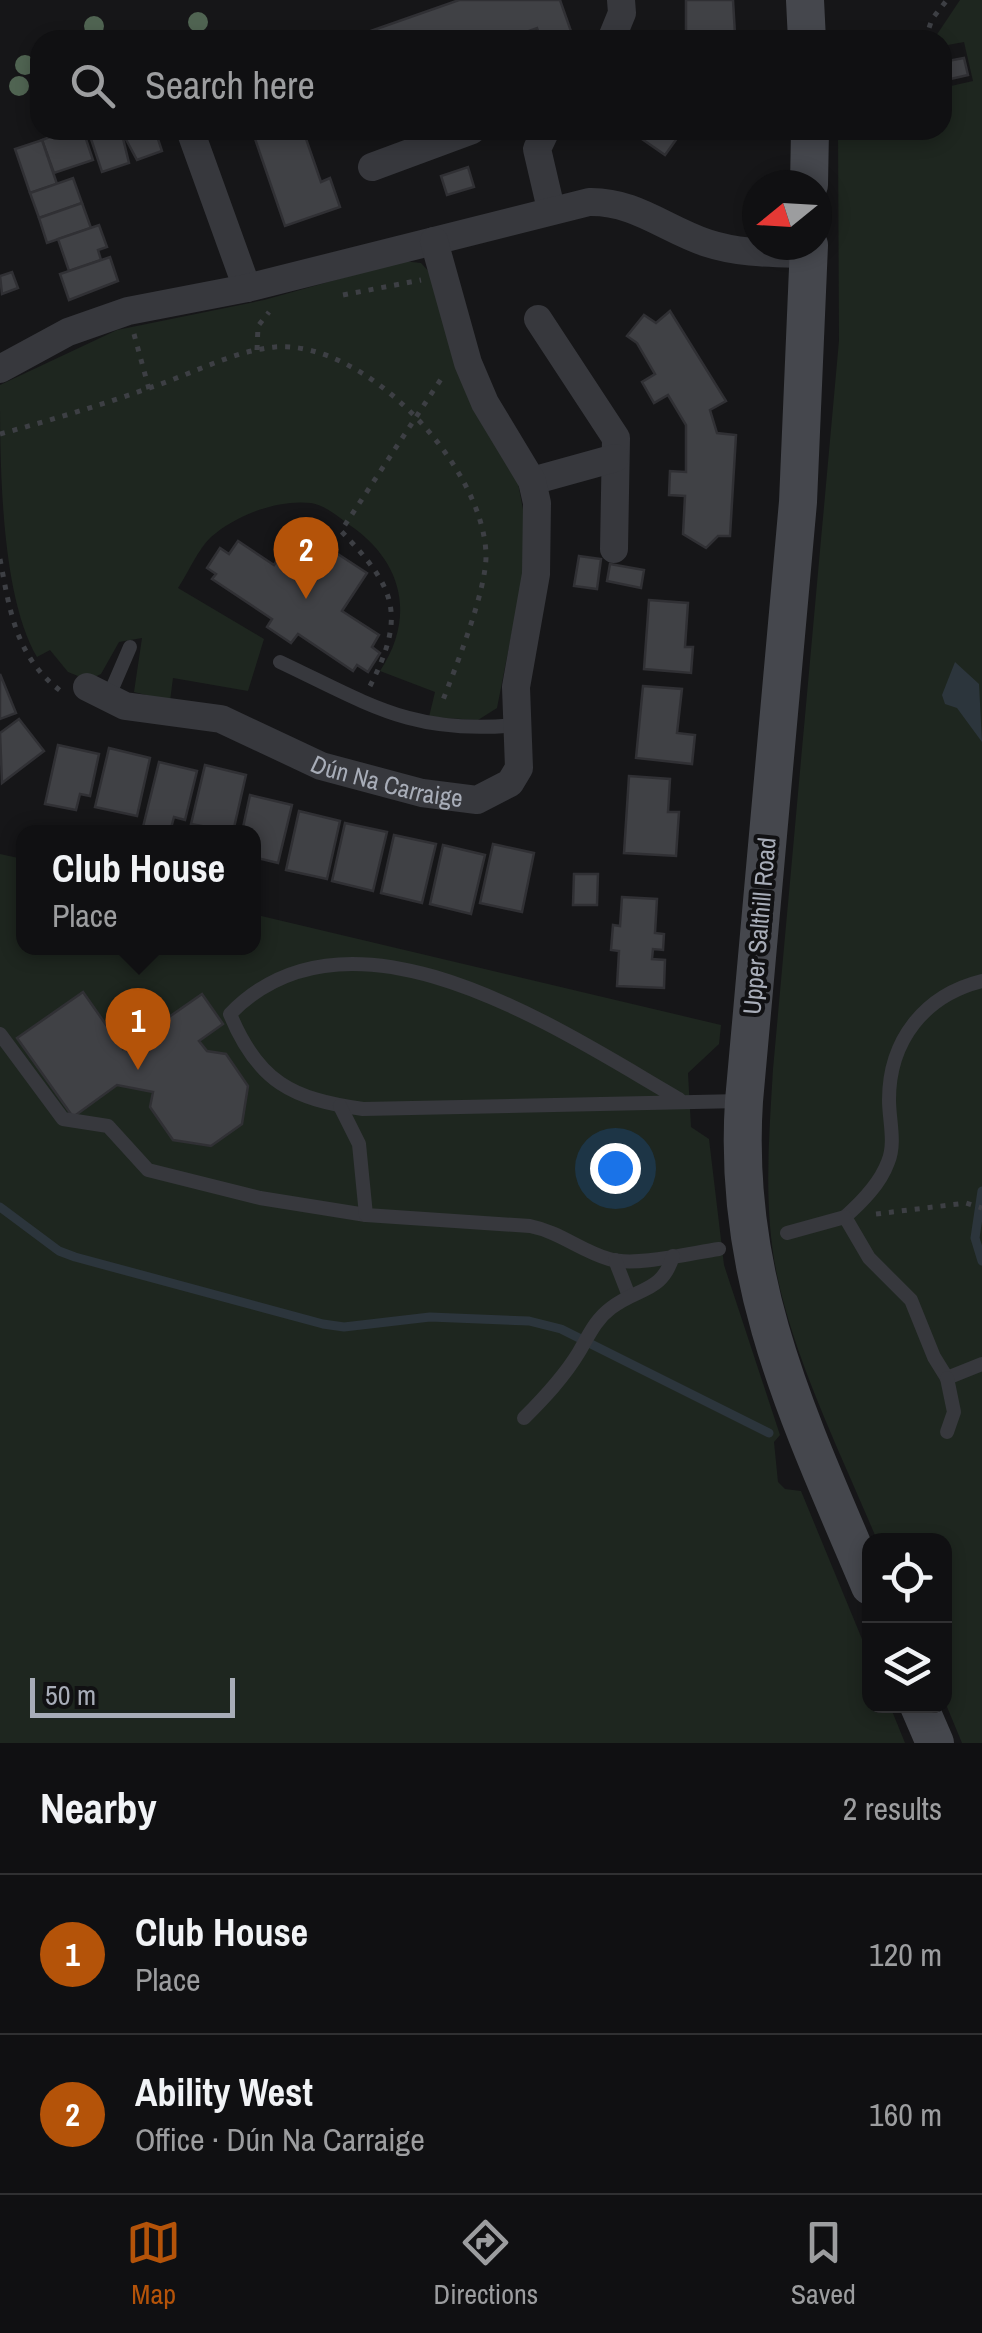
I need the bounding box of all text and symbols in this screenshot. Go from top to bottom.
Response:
search box [30,30,952,140]
icon: search [65,58,120,113]
text: Search here [145,60,315,111]
north arrow [742,170,832,260]
pin: 2 [274,516,338,599]
street label: Dún Na Carraige [305,747,465,815]
popup [16,825,261,955]
street label: Upper Salthill Road [734,836,784,1016]
text: Club House [52,843,225,894]
text: Place [52,894,118,937]
pin: 1 [106,988,170,1070]
your location [590,1143,641,1194]
map controls [862,1533,952,1713]
button: locate [862,1533,952,1623]
button: layers [862,1623,952,1713]
scale bar [30,1673,235,1718]
text: 50 m [45,1676,96,1714]
text: Nearby [40,1780,157,1836]
text: 2 results [843,1787,942,1830]
text: Club House [135,1907,308,1958]
text: 1 [65,1933,80,1976]
text: 120 m [869,1933,942,1976]
text: Place [135,1958,201,2001]
text: Ability West [135,2067,313,2118]
text: 2 [65,2093,80,2136]
text: 160 m [869,2093,942,2136]
text: Office · Dún Na Carraige [135,2118,425,2161]
tab: Map [126,2215,181,2313]
tab: Directions [434,2215,538,2313]
tab: Saved [791,2215,856,2313]

